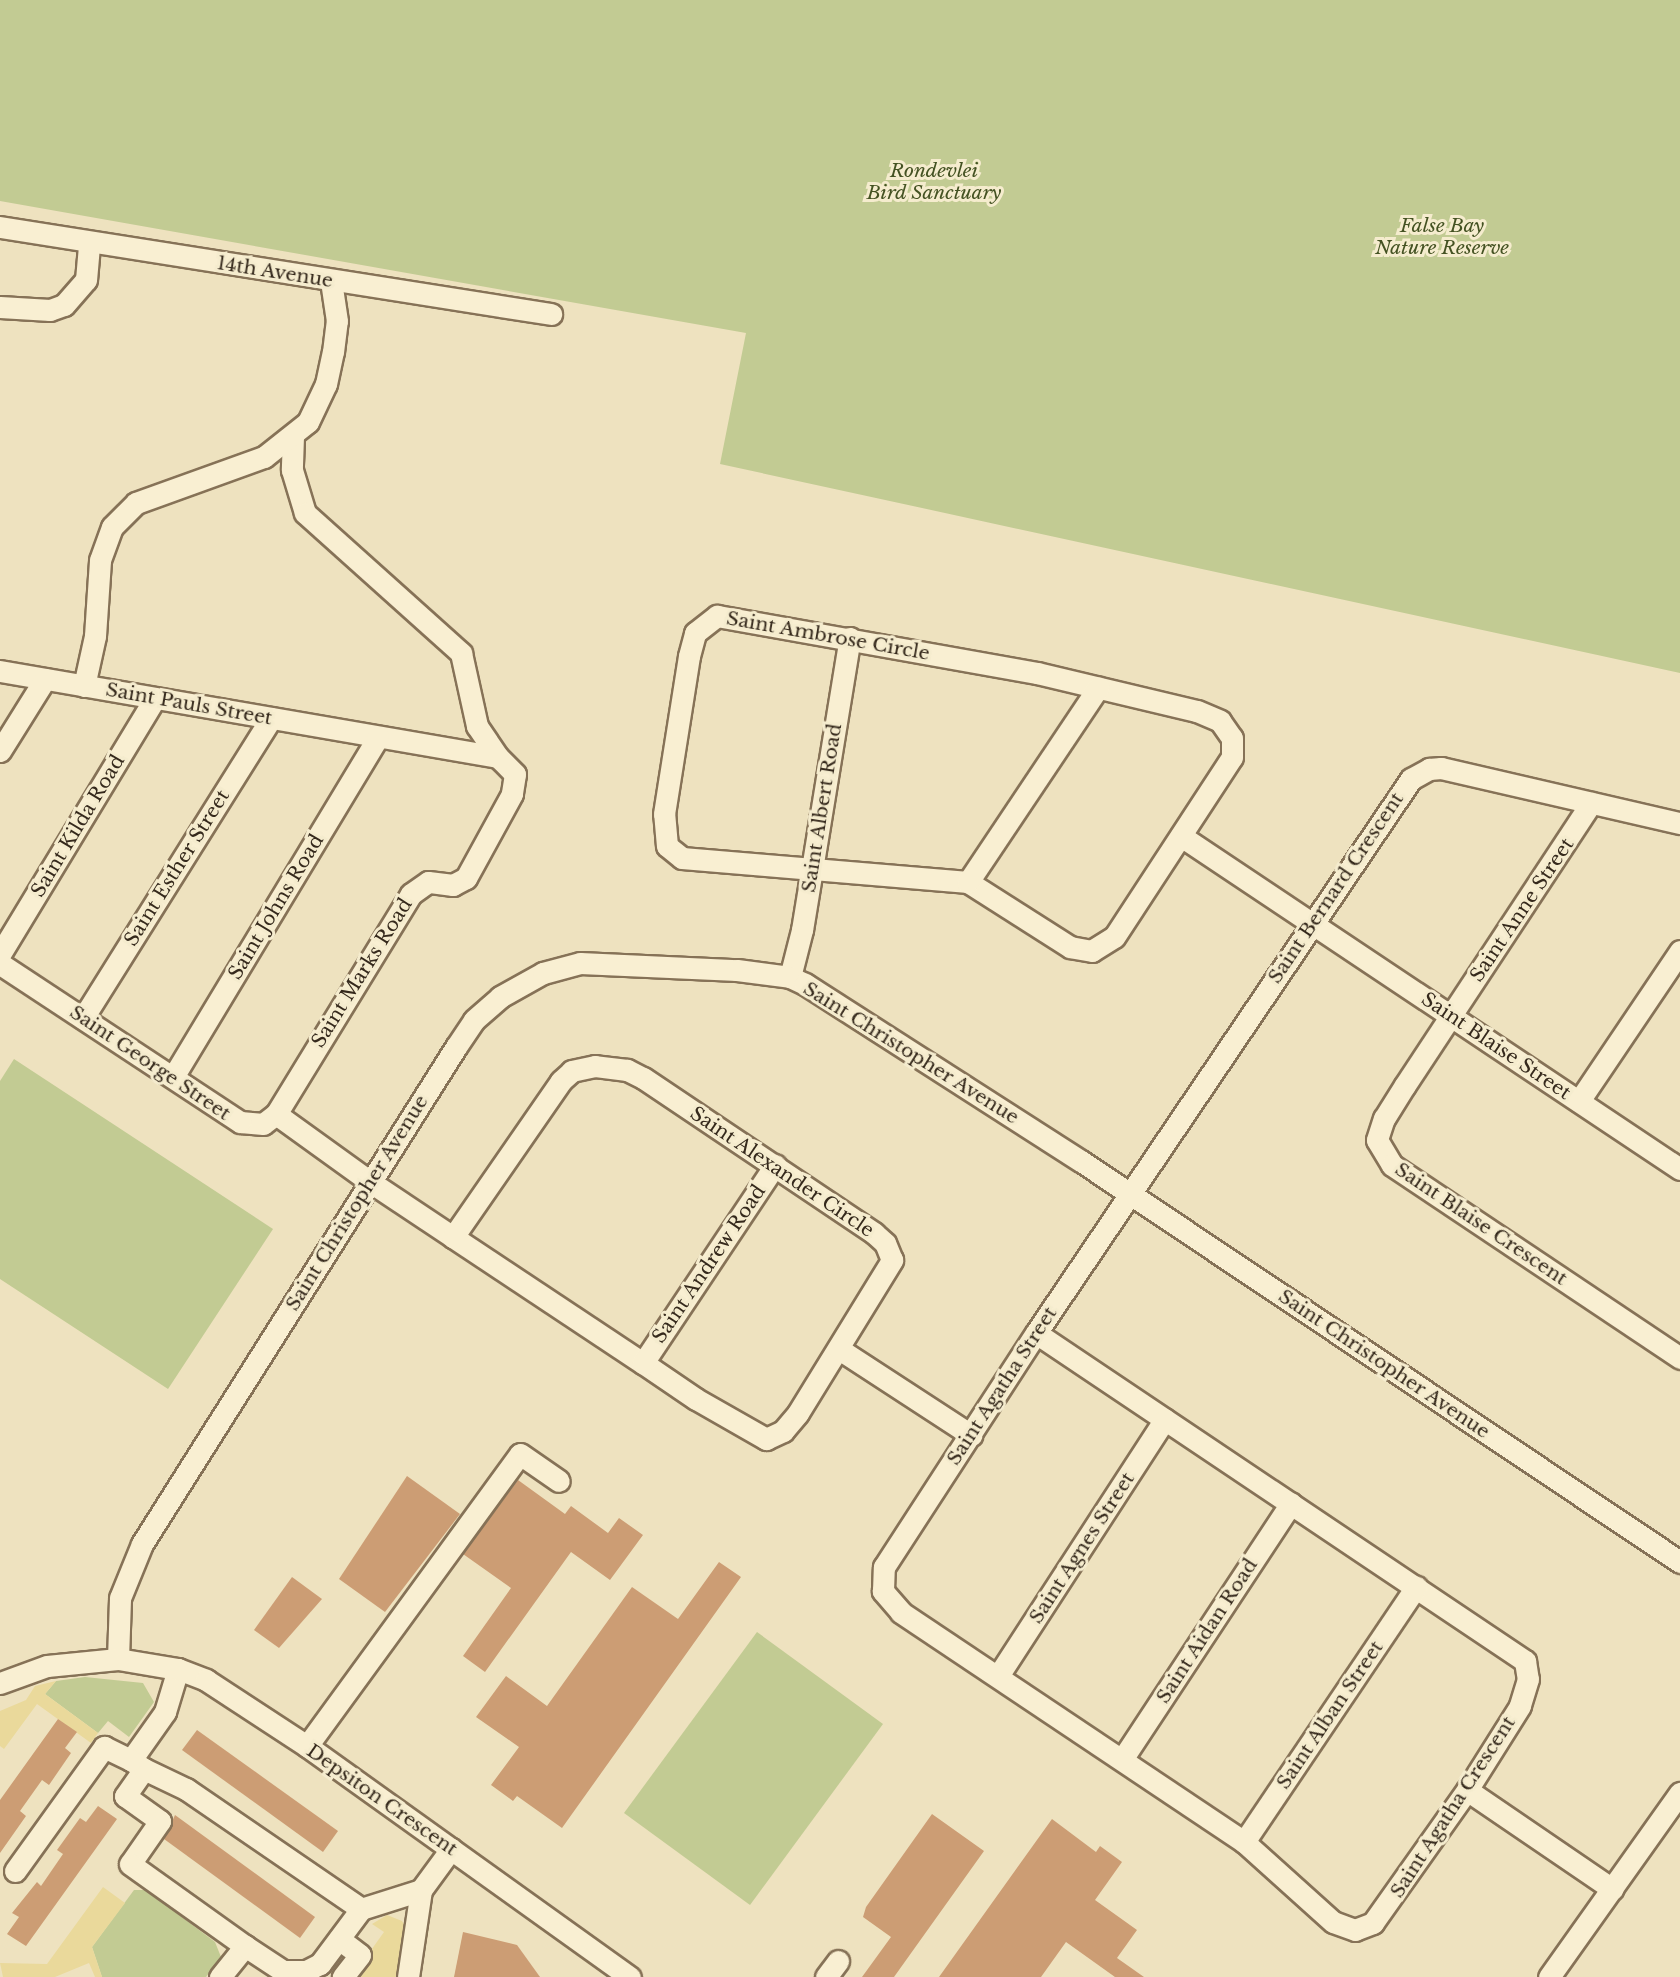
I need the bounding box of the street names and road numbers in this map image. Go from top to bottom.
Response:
street label: 14th Avenue [215,252,335,292]
street label: Saint Ambrose Circle [724,607,932,665]
street label: Saint Pauls Street [104,678,274,730]
street label: Saint Albert Road [797,722,847,894]
street label: Saint Kilda Road [27,751,129,901]
street label: Saint Esther Street [120,786,234,950]
street label: Saint Bernard Crescent [1264,788,1408,988]
street label: Saint Johns Road [224,830,328,984]
street label: Saint Anne Street [1465,833,1579,987]
street label: Saint Marks Road [307,894,417,1052]
street label: Saint Christopher Avenue [799,977,1023,1129]
street label: Saint Blaise Street [1417,988,1575,1104]
street label: Saint George Street [65,1001,235,1125]
street label: Saint Christopher Avenue [281,1091,433,1315]
street label: Saint Alexander Circle [685,1102,879,1242]
street label: Saint Blaise Crescent [1391,1158,1571,1290]
street label: Saint Andrew Road [647,1180,771,1348]
street label: Saint Christopher Avenue [1274,1284,1494,1444]
street label: Saint Agatha Street [942,1302,1062,1470]
street label: Saint Agnes Street [1024,1468,1140,1628]
street label: Saint Aidan Road [1152,1554,1262,1708]
street label: Saint Alban Street [1272,1636,1388,1794]
street label: Saint Agatha Crescent [1386,1712,1520,1902]
street label: Depsiton Crescent [302,1739,462,1861]

